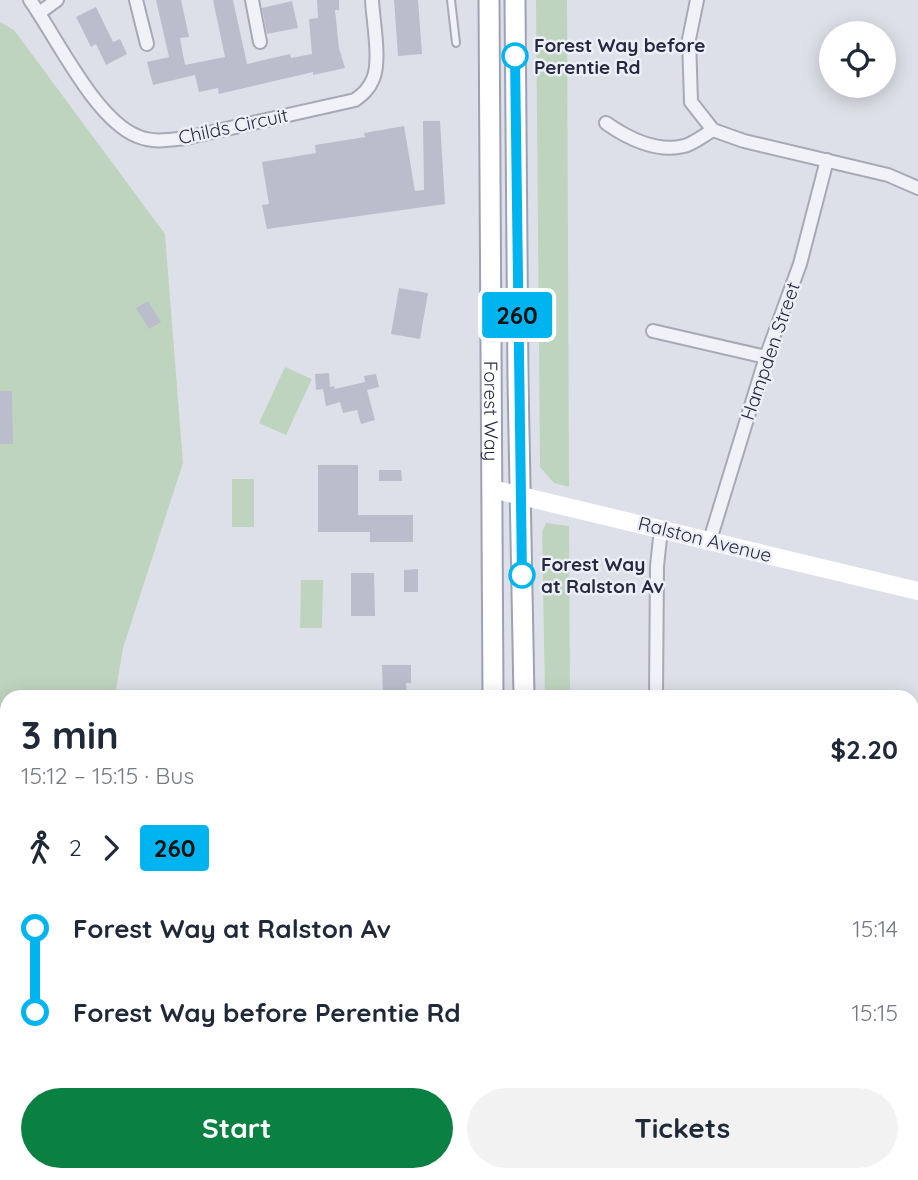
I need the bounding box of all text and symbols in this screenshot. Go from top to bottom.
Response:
map controls [819,21,896,98]
button: locate [819,21,896,98]
place label: Forest Way before Perentie Rd [534,33,705,79]
marker: Forest Way before Perentie Rd [502,43,528,69]
street label: Childs Circuit [176,103,290,149]
street label: Hampden Street [735,279,805,423]
line badge: 260 [477,292,557,338]
text: 260 [496,300,538,330]
street label: Forest Way [479,361,504,461]
street label: Ralston Avenue [636,511,774,567]
place label: Forest Way at Ralston Av [541,552,664,598]
marker: Forest Way at Ralston Av [509,562,535,588]
text: 3 min [21,711,119,759]
text: $2.20 [830,733,898,766]
text: 15:12 – 15:15 · Bus [21,761,194,790]
icon: walk [21,829,59,867]
icon: forward [92,829,130,867]
text: 2 [69,833,82,862]
text: 260 [154,833,195,863]
text: Forest Way at Ralston Av [73,912,391,945]
text: 15:14 [852,914,898,943]
text: Forest Way before Perentie Rd [73,996,461,1029]
text: 15:15 [852,998,898,1027]
button: Start [21,1088,453,1168]
button: Tickets [467,1088,898,1168]

